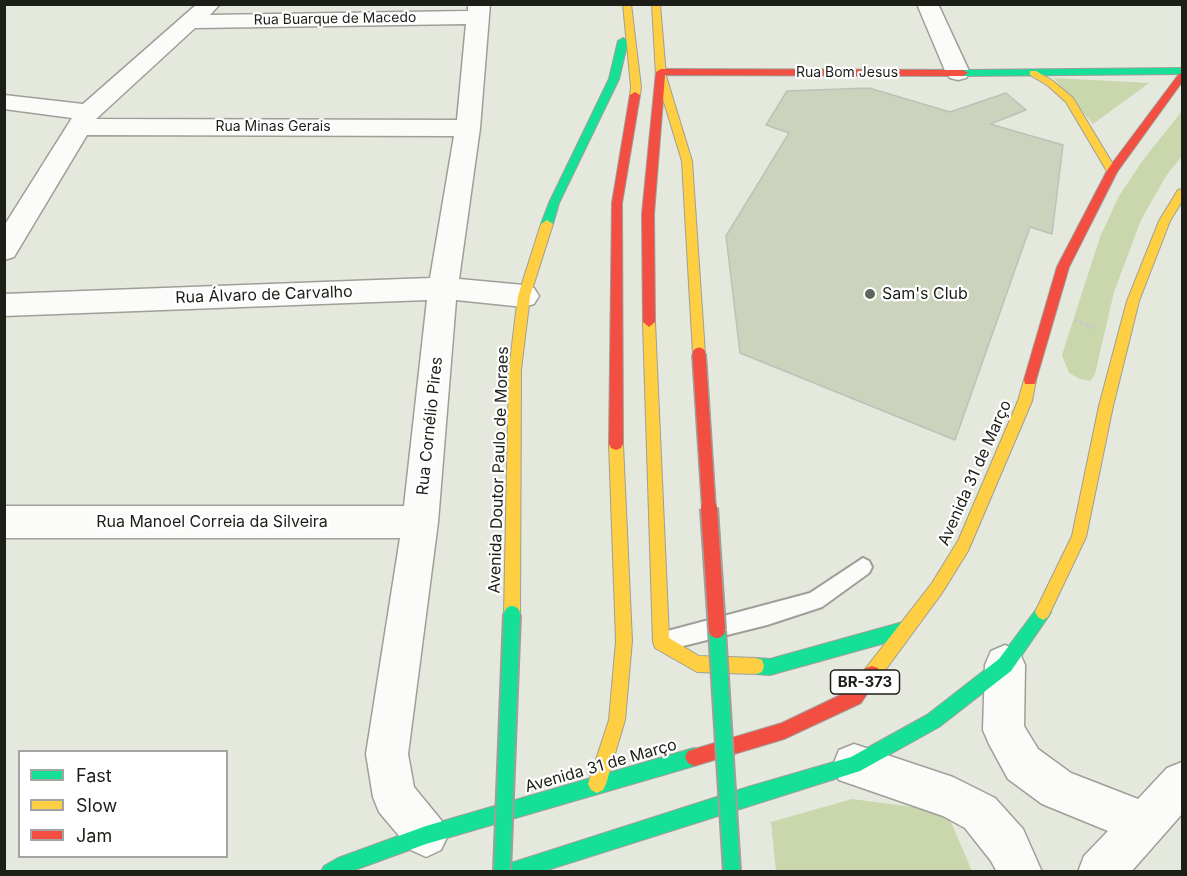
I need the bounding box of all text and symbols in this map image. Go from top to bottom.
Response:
street label: Rua Buarque de Macedo [254,9,416,29]
street label: Rua Bom Jesus [796,65,898,81]
street label: Rua Minas Gerais [215,119,331,135]
street label: Rua Álvaro de Carvalho [175,282,353,308]
place label: Sam's Club [882,284,968,304]
marker: Sam's Club [863,287,877,301]
street label: Avenida Doutor Paulo de Moraes [485,346,513,594]
street label: Rua Cornélio Pires [413,356,447,496]
street label: Avenida 31 de Março [934,397,1016,549]
street label: Rua Manoel Correia da Silveira [96,512,328,532]
road number: BR-373 [830,670,900,694]
street label: Avenida 31 de Março [523,735,679,797]
legend [18,750,228,858]
text: Fast [76,765,112,786]
text: Slow [76,795,117,816]
text: Jam [76,825,112,846]

